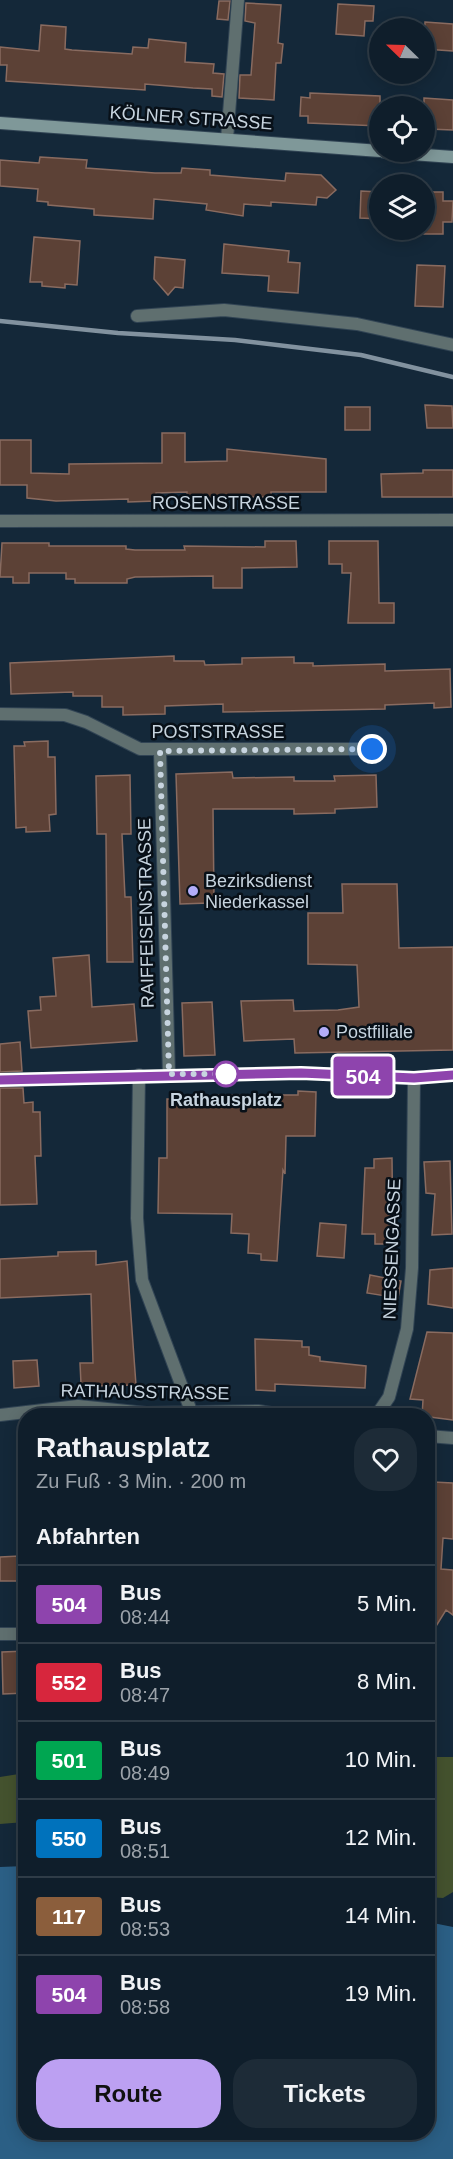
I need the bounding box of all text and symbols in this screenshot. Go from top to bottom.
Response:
north arrow [369,18,435,84]
map controls [369,18,435,240]
button: locate [369,96,435,162]
street label: KÖLNER STRASSE [109,102,273,134]
button: layers [369,174,435,240]
street label: ROSENSTRASSE [152,493,300,513]
street label: POSTSTRASSE [151,722,285,742]
your location [357,734,387,764]
street label: RAIFFEISENSTRASSE [134,818,158,1008]
place label: Bezirksdienst Niederkassel [205,871,312,912]
marker: Bezirksdienst Niederkassel [186,884,200,898]
place label: Postfiliale [336,1022,413,1042]
marker: Postfiliale [317,1025,331,1039]
line badge: 504 [328,1056,398,1096]
marker: Rathausplatz [213,1061,239,1087]
text: 504 [345,1065,381,1088]
place label: Rathausplatz [170,1090,282,1110]
street label: NIESSENGASSE [380,1178,404,1320]
street label: RATHAUSSTRASSE [60,1381,230,1403]
button: heart [354,1428,417,1491]
text: Rathausplatz [36,1432,210,1463]
text: Zu Fuß · 3 Min. · 200 m [36,1470,246,1492]
text: Abfahrten [36,1524,140,1549]
text: Bus [120,1580,162,1605]
text: 5 Min. [357,1591,417,1616]
text: 504 [51,1593,87,1616]
text: 08:44 [120,1606,170,1628]
text: Bus [120,1658,162,1683]
text: 8 Min. [357,1669,417,1694]
text: 552 [51,1671,87,1694]
text: 08:47 [120,1684,170,1706]
text: Bus [120,1736,162,1761]
text: 10 Min. [345,1747,417,1772]
text: 501 [51,1749,87,1772]
text: 08:49 [120,1762,170,1784]
text: Bus [120,1814,162,1839]
text: 12 Min. [345,1825,417,1850]
text: 550 [51,1827,87,1850]
text: 08:51 [120,1840,170,1862]
text: Bus [120,1892,162,1917]
text: 14 Min. [345,1903,417,1928]
text: 117 [52,1905,86,1928]
text: 08:53 [120,1918,170,1940]
text: Bus [120,1970,162,1995]
text: 19 Min. [345,1981,417,2006]
text: 504 [51,1983,87,2006]
text: 08:58 [120,1996,170,2018]
button: Route [36,2059,221,2128]
button: Tickets [233,2059,417,2128]

